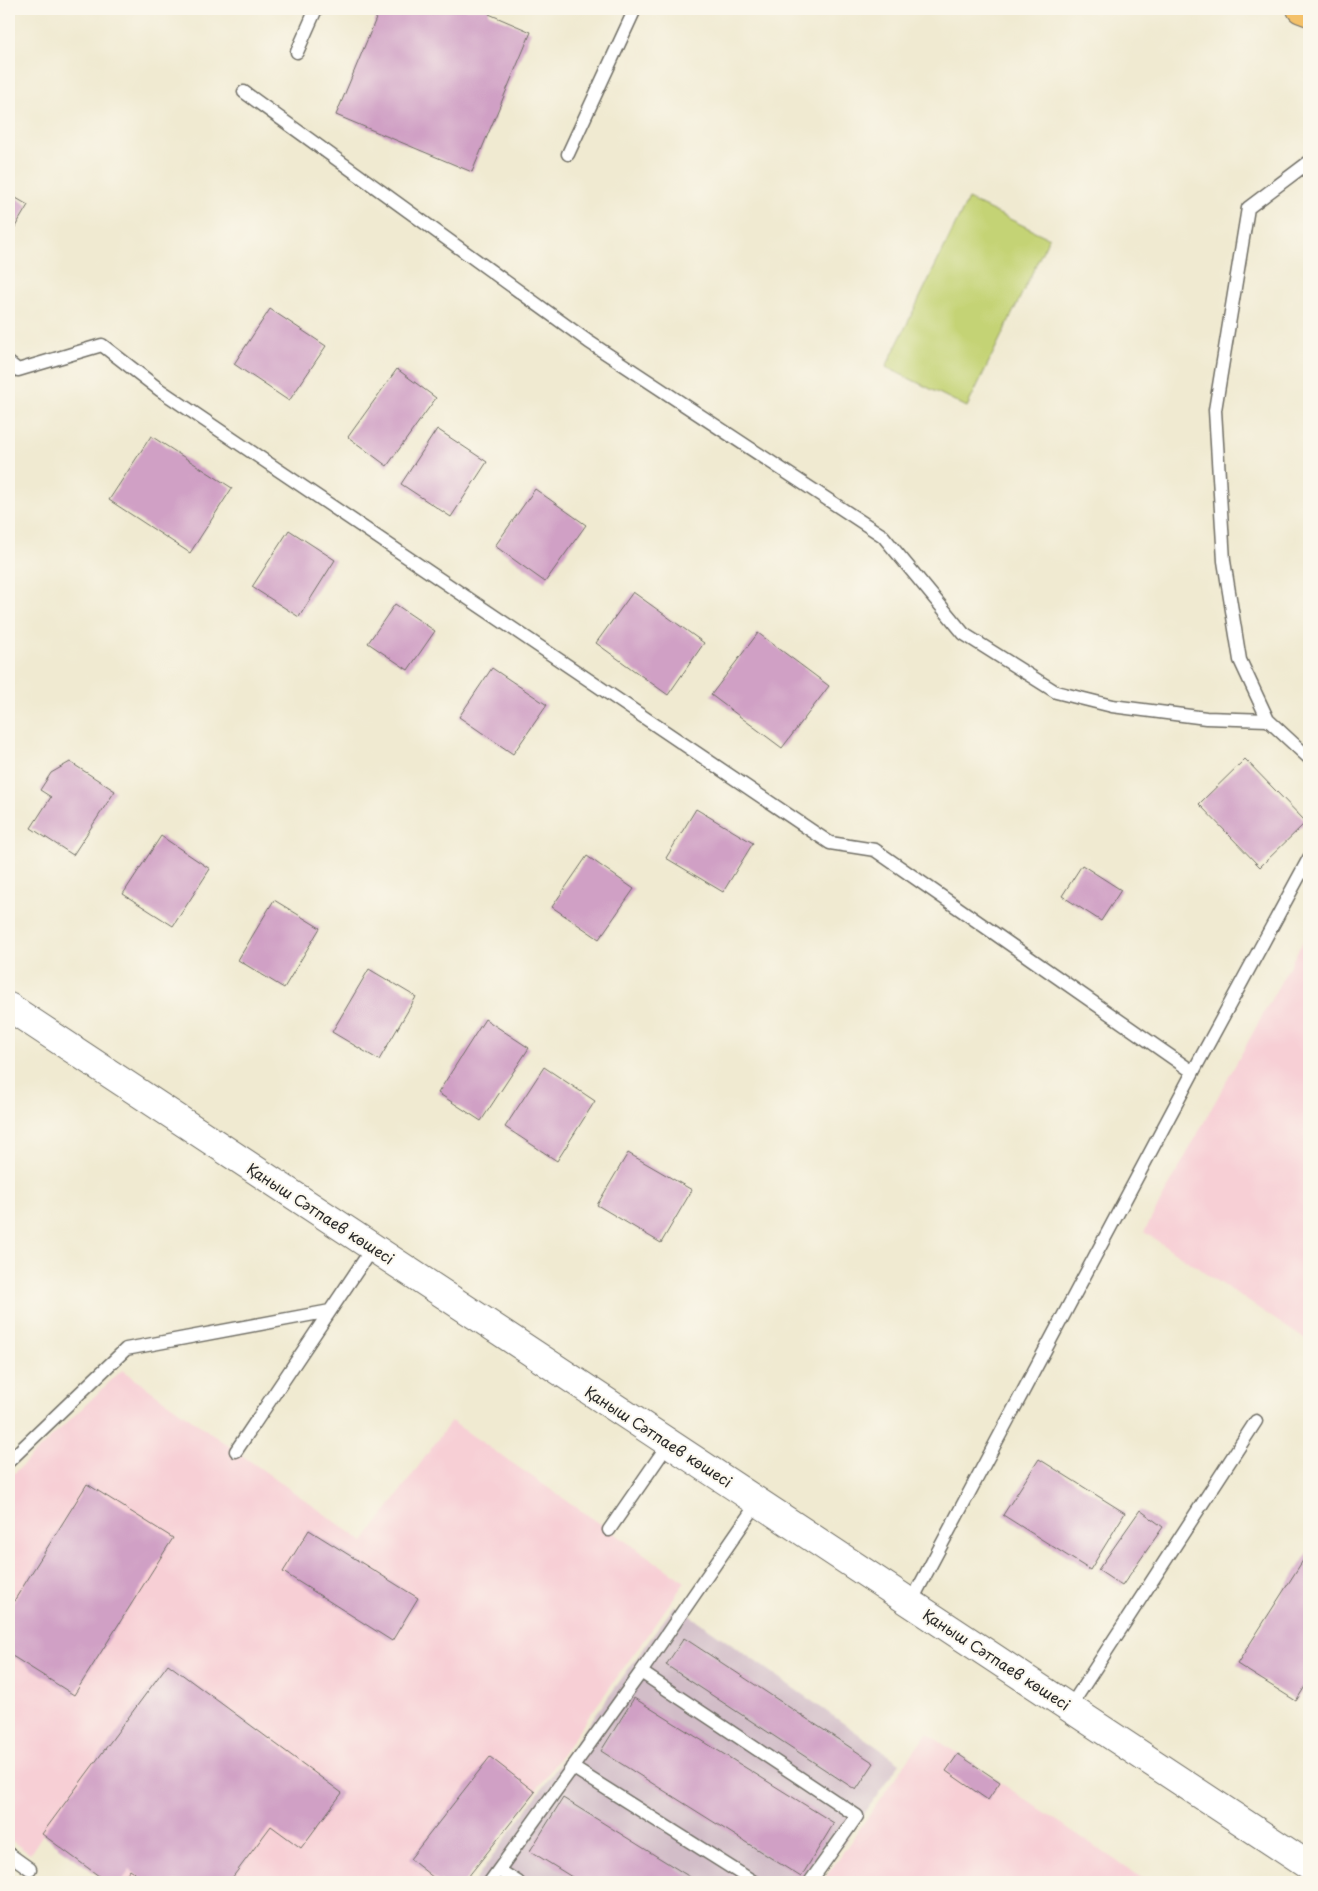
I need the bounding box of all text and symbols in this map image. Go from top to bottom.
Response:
street label: Қаныш Сәтпаев көшесі [243,1157,399,1269]
street label: Қаныш Сәтпаев көшесі [581,1380,737,1492]
street label: Қаныш Сәтпаев көшесі [919,1603,1075,1715]

